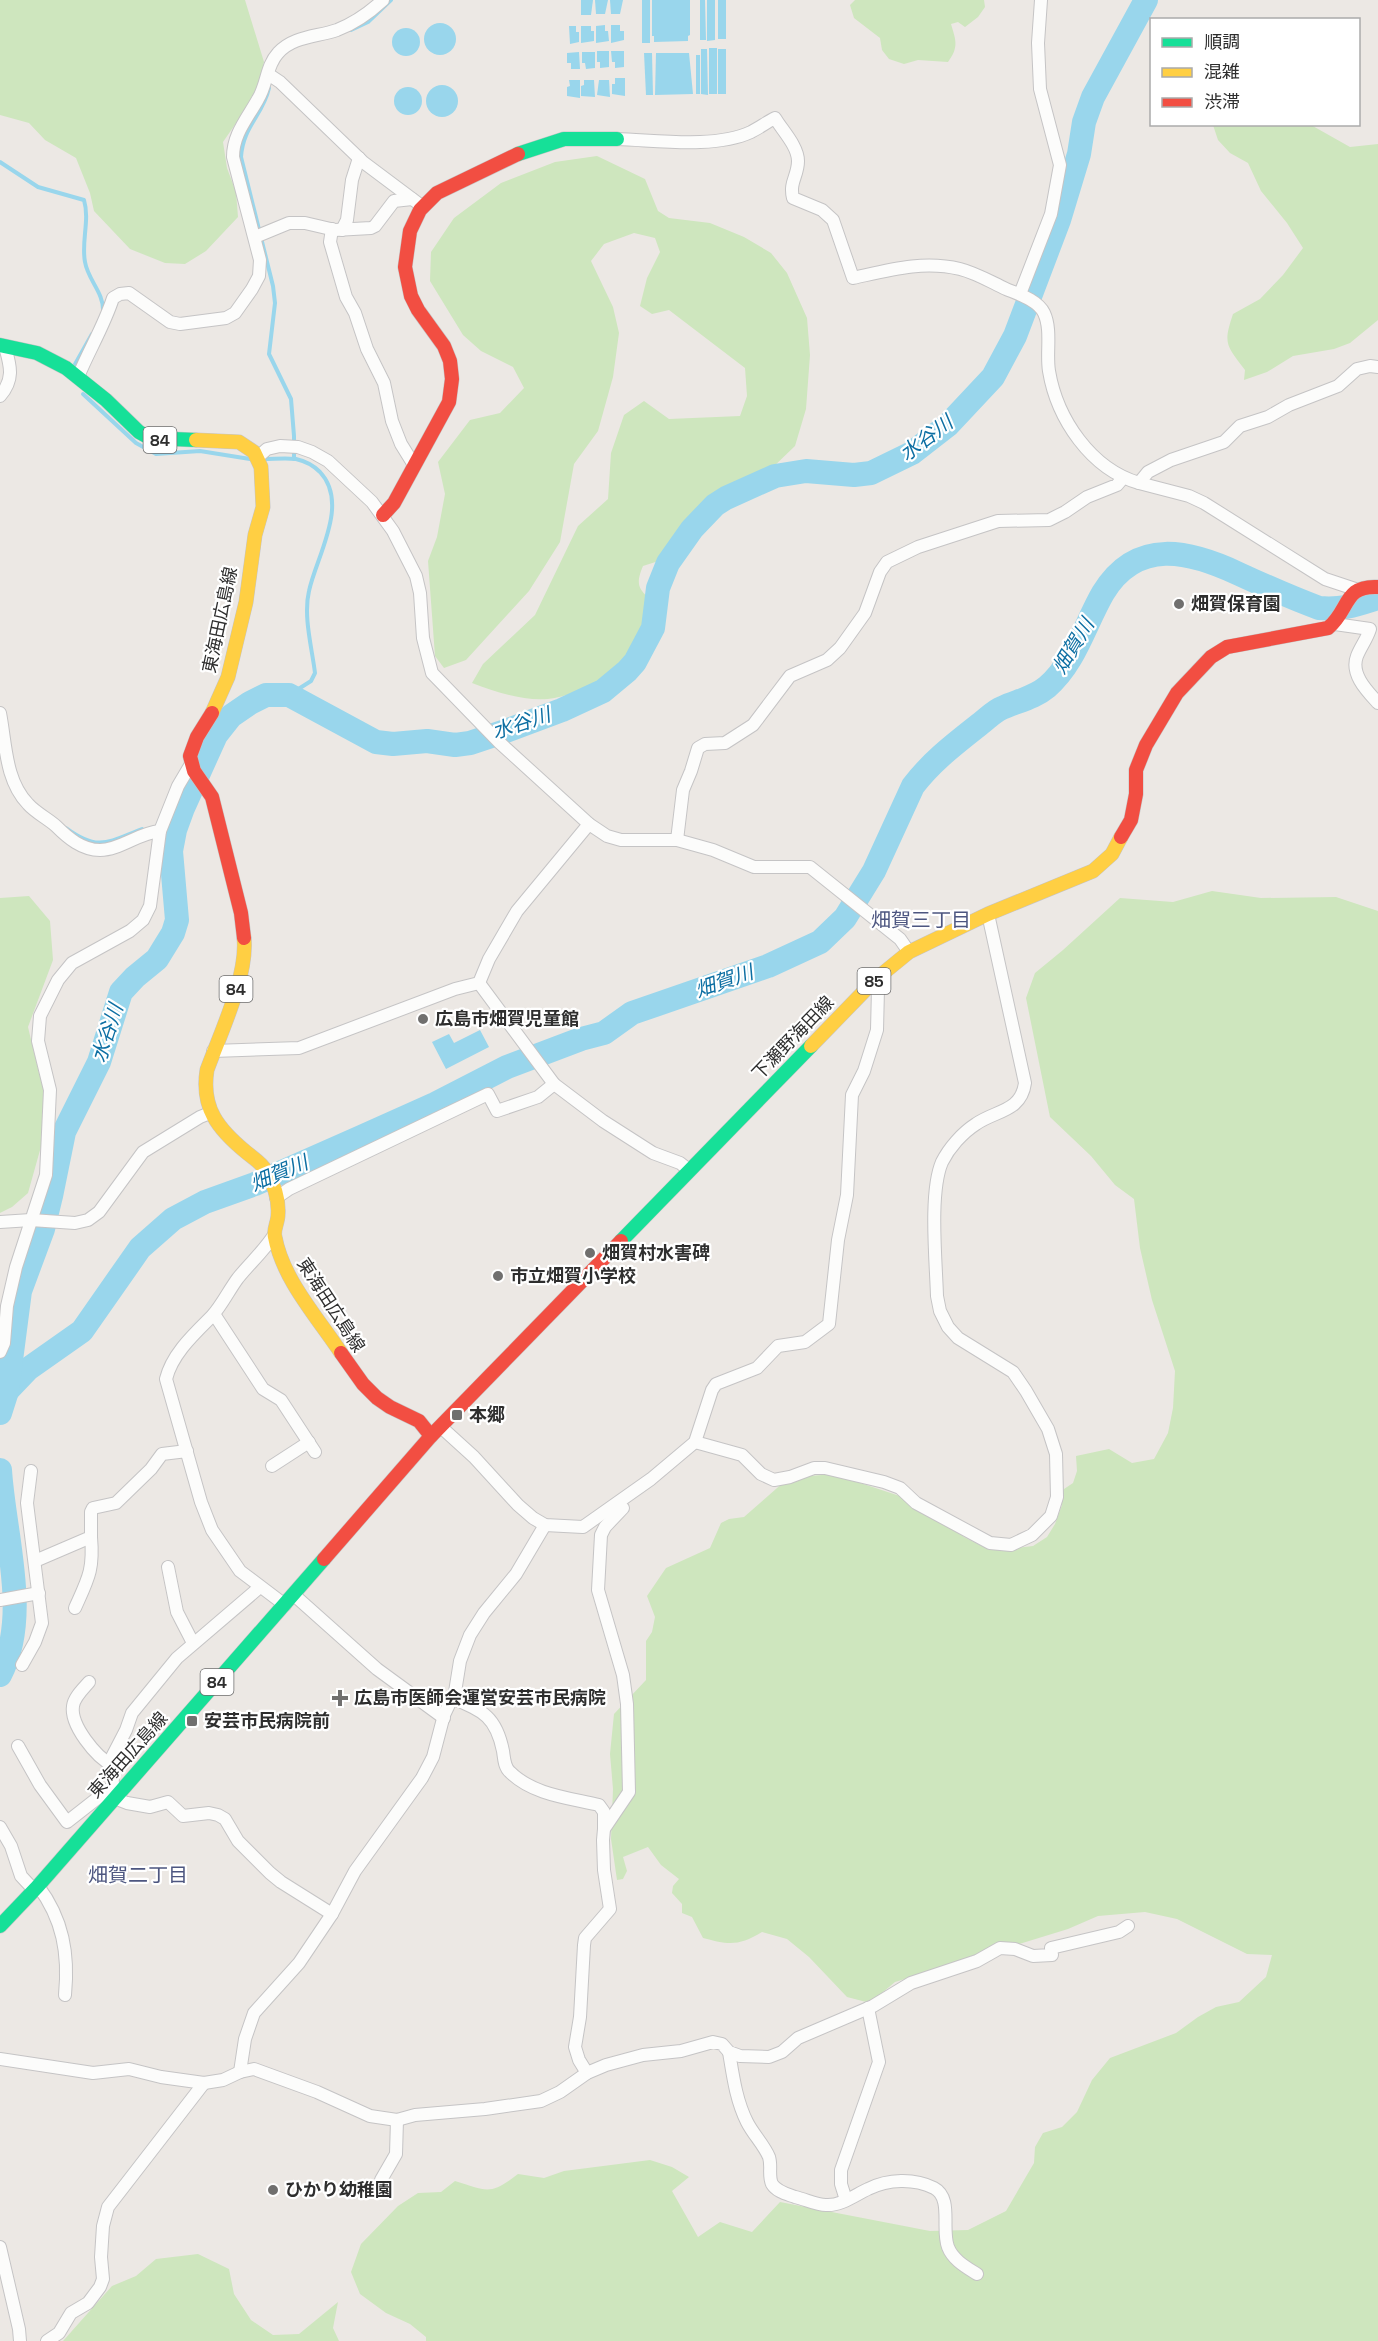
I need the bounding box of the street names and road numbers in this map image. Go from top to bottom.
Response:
road number: 84 [144,427,176,453]
street label: 東海田広島線 [197,565,242,675]
road number: 85 [858,968,890,994]
road number: 84 [220,976,252,1002]
street label: 下瀬野海田線 [747,991,838,1084]
street label: 東海田広島線 [292,1253,370,1356]
road number: 84 [200,1669,234,1695]
street label: 東海田広島線 [83,1707,172,1802]

